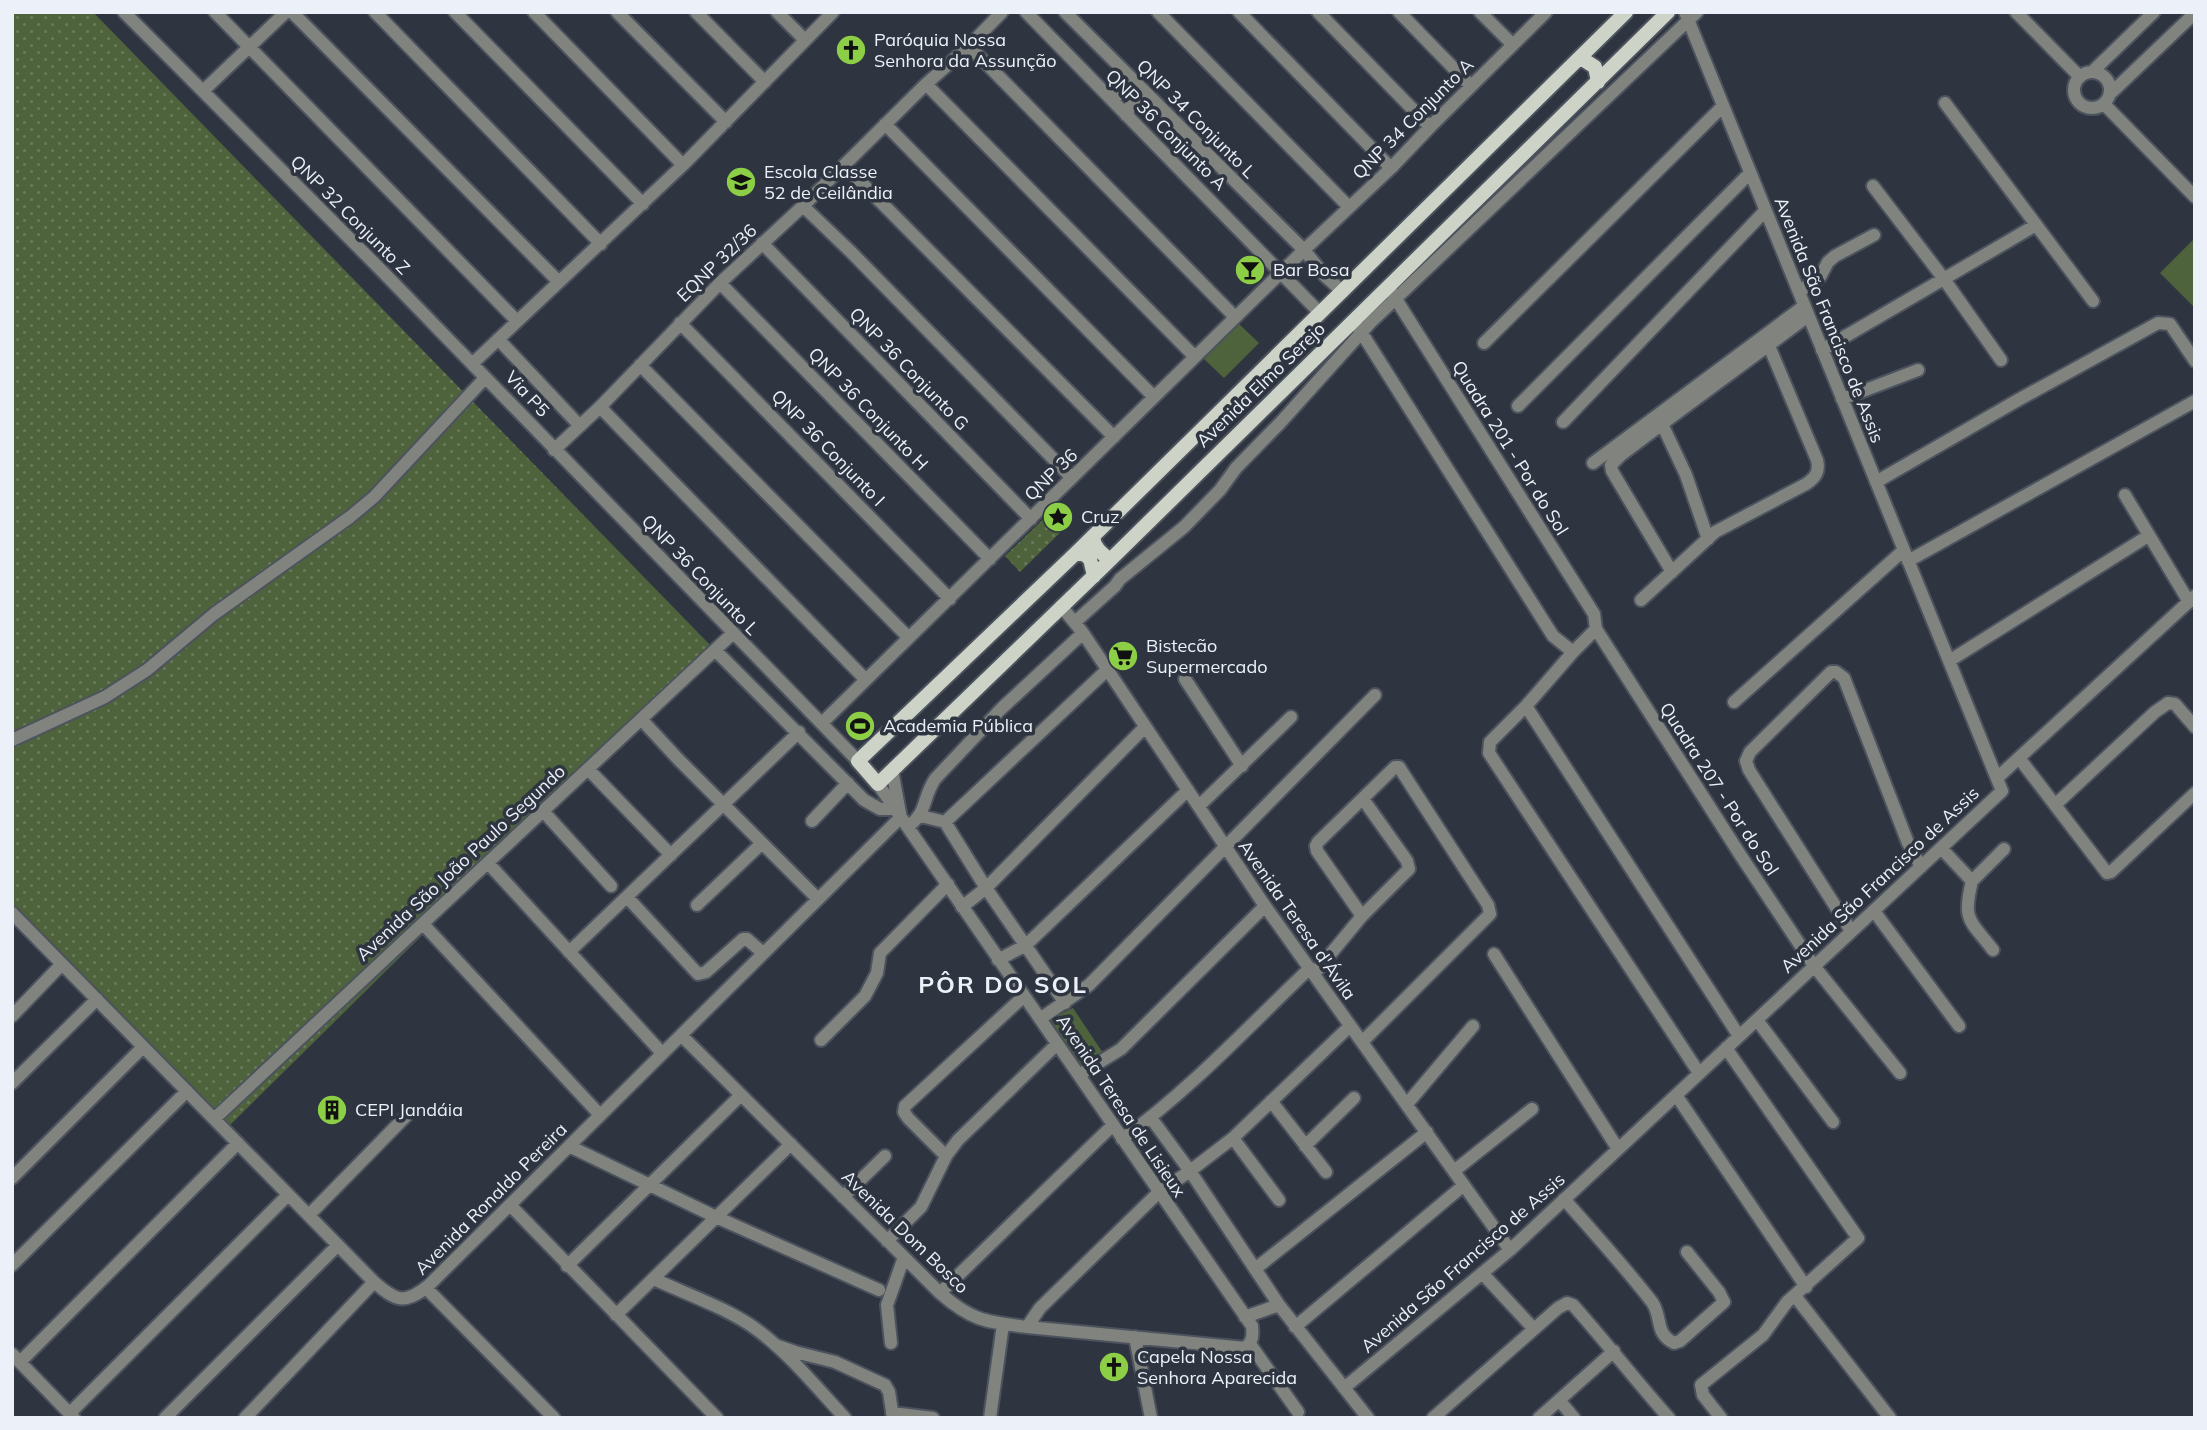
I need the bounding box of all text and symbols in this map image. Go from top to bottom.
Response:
place label: Paróquia Nossa Senhora da Assunção [874,28,1057,72]
church icon: Paróquia Nossa Senhora da Assunção [834,33,868,67]
street label: QNP 34 Conjunto A [1347,53,1478,184]
street label: QNP 34 Conjunto L [1132,54,1261,183]
street label: QNP 36 Conjunto A [1101,64,1232,195]
street label: QNP 32 Conjunto Z [286,150,415,279]
place label: Escola Classe 52 de Ceilândia [764,160,893,204]
school or university icon: Escola Classe 52 de Ceilândia [724,165,758,199]
street label: Avenida São Francisco de Assis [1770,194,1889,446]
street label: EQNP 32/36 [672,219,762,307]
bar icon: Bar Bosa [1233,253,1267,287]
place label: Bar Bosa [1273,258,1350,281]
street label: QNP 36 Conjunto G [845,302,974,435]
street label: Avenida Elmo Serejo [1191,317,1330,452]
street label: QNP 36 Conjunto H [804,342,933,475]
street label: Quadra 201 - Por do Sol [1447,356,1574,539]
street label: Via P5 [500,366,555,422]
street label: QNP 36 Conjunto I [767,384,890,511]
street label: QNP 36 [1019,444,1082,506]
place icon: Cruz [1041,500,1075,534]
place label: Cruz [1081,505,1120,528]
street label: QNP 36 Conjunto L [637,510,764,640]
place label: Bistecão Supermercado [1146,634,1267,678]
supermarket icon: Bistecão Supermercado [1106,639,1140,673]
street label: Quadra 207 - Por do Sol [1655,698,1784,880]
sports icon: Academia Pública [843,709,877,743]
place label: Academia Pública [883,714,1033,737]
street label: Avenida São João Paulo Segundo [351,760,570,966]
street label: Avenida São Francisco de Assis [1776,781,1984,978]
street label: Avenida Teresa d'Ávila [1234,836,1361,1004]
district label: PÔR DO SOL [918,969,1088,999]
street label: Avenida Teresa de Lisieux [1052,1010,1191,1202]
building icon: CEPI Jandáia [315,1093,349,1127]
place label: CEPI Jandáia [355,1098,463,1121]
street label: Avenida Ronaldo Pereira [410,1118,572,1280]
street label: Avenida Dom Bosco [837,1165,974,1298]
street label: Avenida São Francisco de Assis [1356,1168,1570,1358]
place label: Capela Nossa Senhora Aparecida [1137,1345,1297,1389]
church icon: Capela Nossa Senhora Aparecida [1097,1350,1131,1384]

